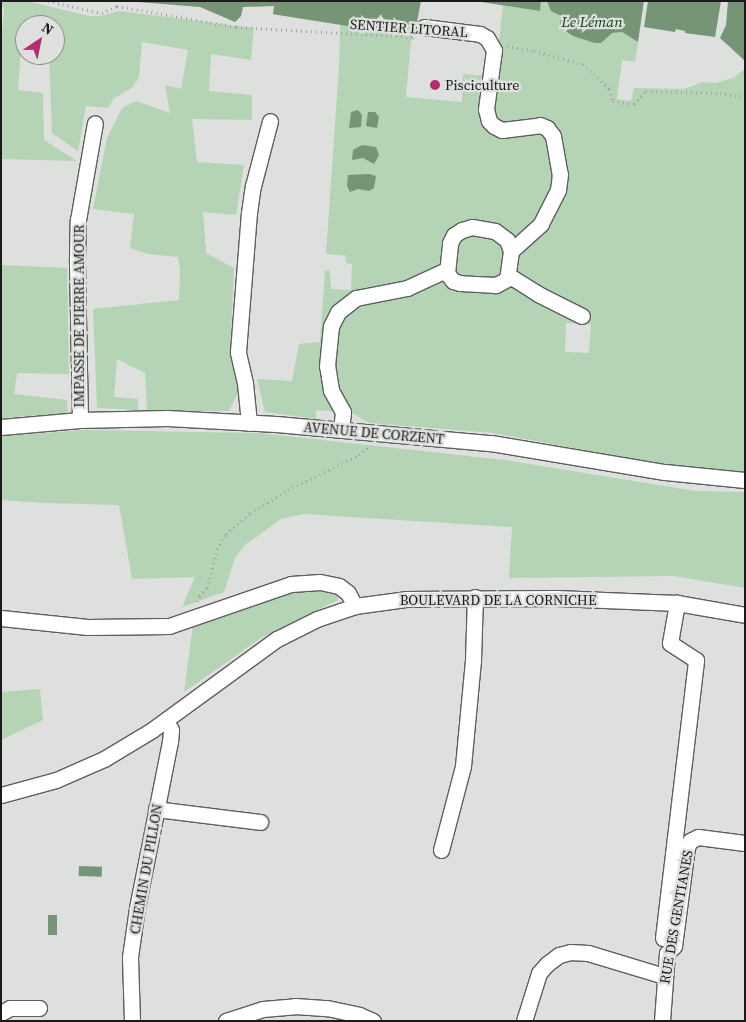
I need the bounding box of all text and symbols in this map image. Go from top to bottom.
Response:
water label: Le Léman [561,13,623,31]
north arrow [15,15,65,65]
street label: SENTIER LITORAL [349,16,469,40]
text: N [38,17,58,40]
place label: Pisciculture [445,77,519,93]
marker: Pisciculture [429,79,441,91]
street label: IMPASSE DE PIERRE AMOUR [71,224,87,408]
street label: AVENUE DE CORZENT [303,418,445,448]
street label: BOULEVARD DE LA CORNICHE [400,592,596,608]
street label: CHEMIN DU PILLON [126,802,166,936]
street label: RUE DES GENTIANES [656,849,696,985]

